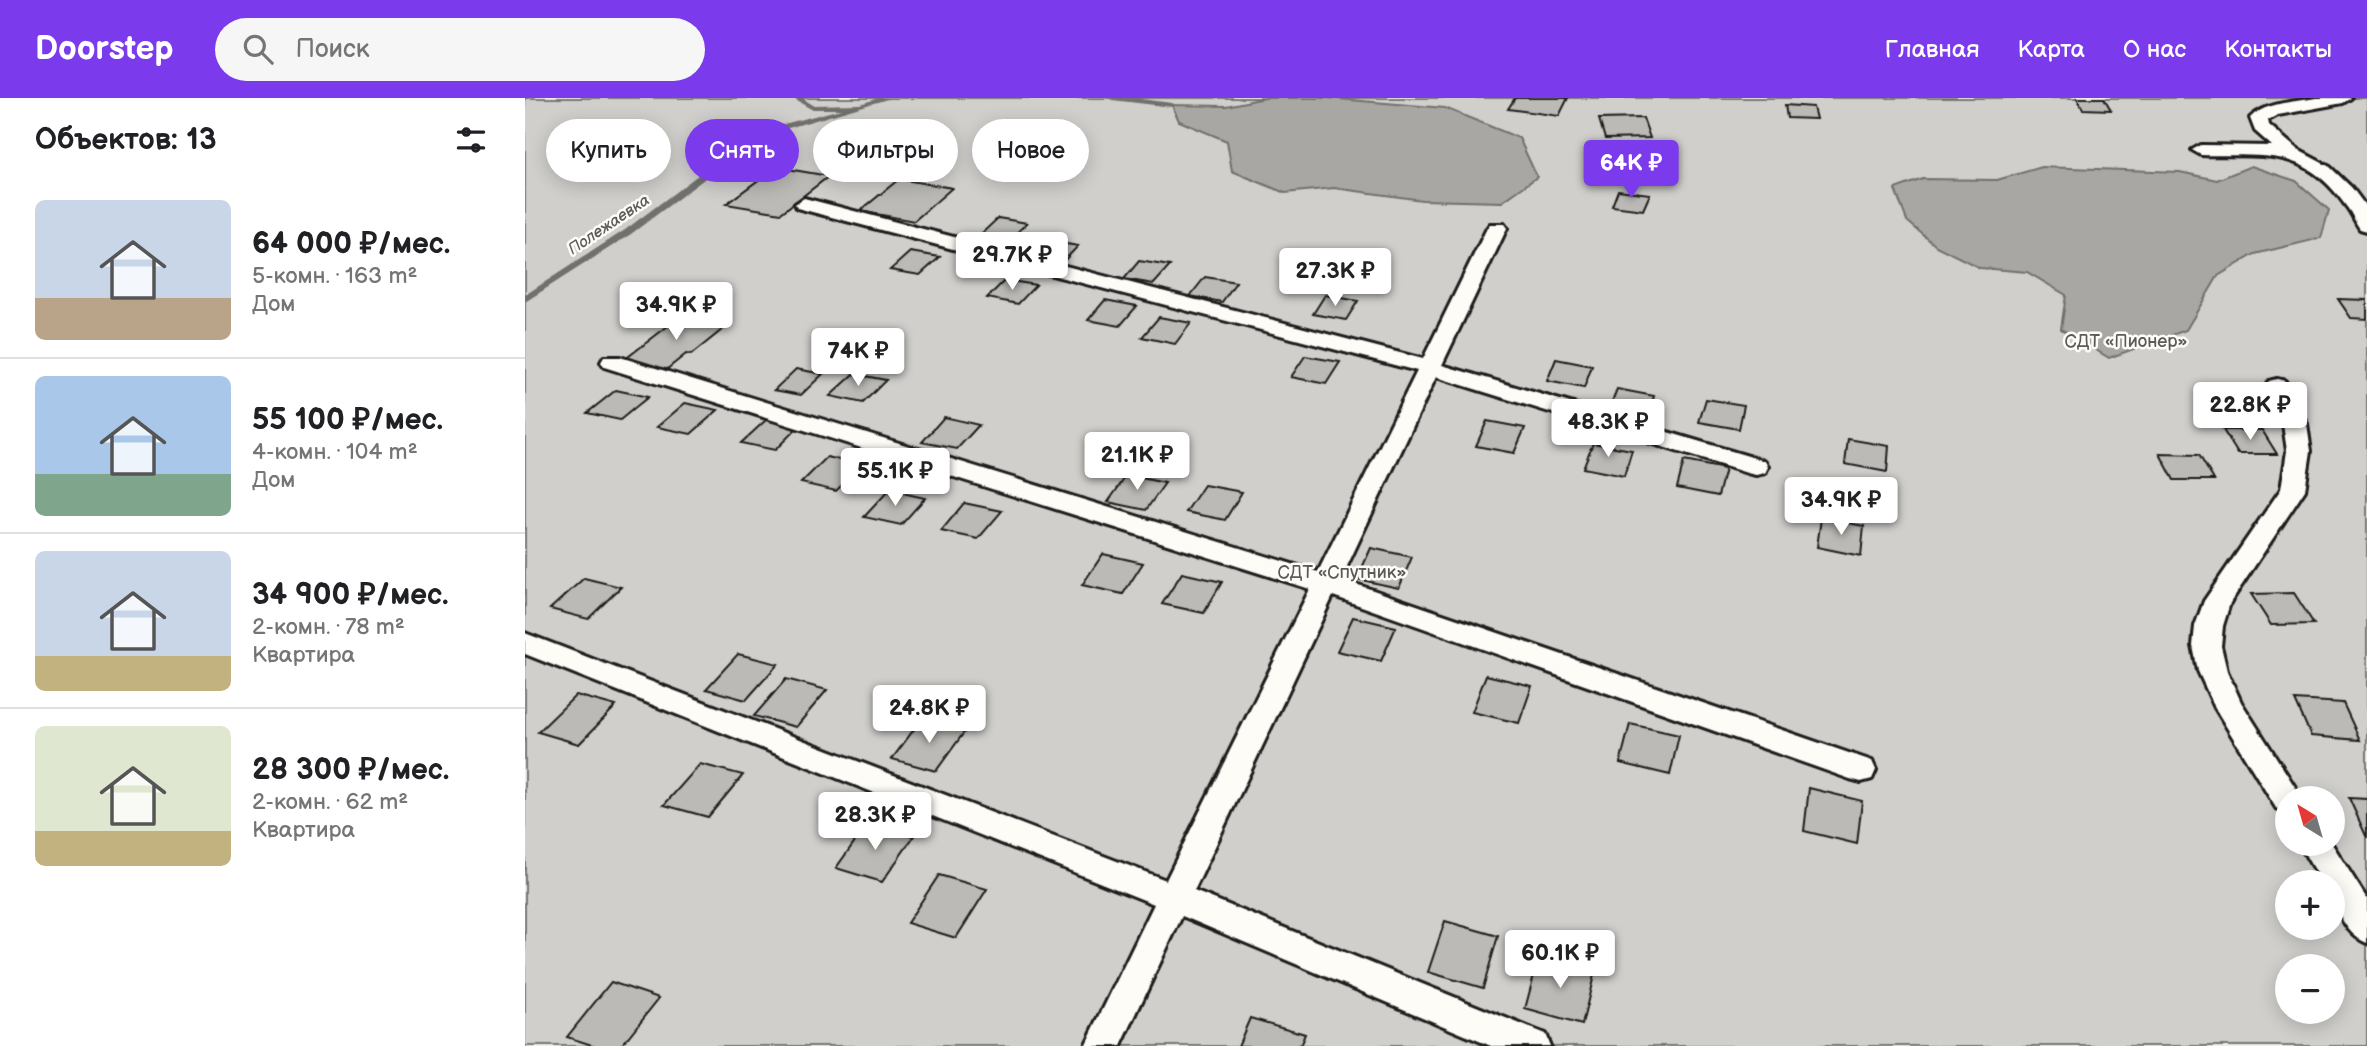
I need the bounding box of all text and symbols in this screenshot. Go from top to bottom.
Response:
search box [215,18,705,81]
text: Doorstep [35,29,173,69]
icon: search [239,30,277,68]
text: Поиск [295,34,370,65]
text: Главная [1885,35,1979,64]
text: Карта [2017,35,2085,64]
text: О нас [2123,35,2186,64]
text: Контакты [2224,35,2332,64]
chip: Купить [546,119,671,182]
chip: Снять [685,119,799,182]
chip: Фильтры [813,119,958,182]
chip: Новое [972,119,1089,182]
icon: filters [452,121,490,159]
text: Объектов: 13 [35,122,216,158]
pin: 64K ₽ [1582,140,1680,200]
text: 64K ₽ [1600,149,1662,177]
water label: Полежаевка [565,191,653,259]
text: 64 000 ₽/мес. [252,226,450,262]
icon: home [91,228,175,312]
pin: 29.7K ₽ [947,232,1077,292]
text: 29.7K ₽ [972,241,1052,269]
pin: 27.3K ₽ [1270,248,1400,308]
text: 27.3K ₽ [1295,257,1375,285]
text: 5-комн. · 163 m² [252,262,417,290]
pin: 34.9K ₽ [611,282,741,342]
text: Дом [252,290,295,318]
text: 34.9K ₽ [636,291,716,319]
pin: 74K ₽ [809,328,907,388]
park label: СДТ «Пионер» [2064,331,2188,352]
text: 74K ₽ [827,337,889,365]
pin: 22.8K ₽ [2185,382,2315,442]
text: 22.8K ₽ [2209,391,2291,419]
pin: 48.3K ₽ [1543,400,1673,459]
text: 55 100 ₽/мес. [252,402,443,438]
icon: home [91,404,175,488]
text: 48.3K ₽ [1567,408,1649,436]
pin: 21.1K ₽ [1072,432,1202,492]
text: 4-комн. · 104 m² [252,438,418,466]
text: 21.1K ₽ [1101,441,1173,469]
pin: 55.1K ₽ [830,448,960,508]
text: 55.1K ₽ [857,457,933,485]
text: Дом [252,466,295,494]
pin: 34.9K ₽ [1776,478,1906,537]
text: 34.9K ₽ [1801,486,1881,514]
park label: СДТ «Спутник» [1278,562,1406,583]
text: 34 900 ₽/мес. [252,577,449,613]
icon: home [91,579,175,663]
text: 2-комн. · 78 m² [252,613,405,641]
text: Квартира [252,641,355,669]
pin: 24.8K ₽ [864,686,994,745]
text: 24.8K ₽ [889,694,969,722]
text: 28 300 ₽/мес. [252,752,449,788]
icon: home [91,754,175,838]
north arrow [2275,786,2345,856]
map controls [2275,786,2345,1024]
text: 2-комн. · 62 m² [252,788,408,816]
pin: 28.3K ₽ [810,792,940,852]
text: 28.3K ₽ [834,801,916,829]
text: Квартира [252,816,355,844]
button: + [2275,870,2345,940]
pin: 60.1K ₽ [1495,930,1625,990]
text: 60.1K ₽ [1521,939,1599,967]
button: − [2275,954,2345,1024]

